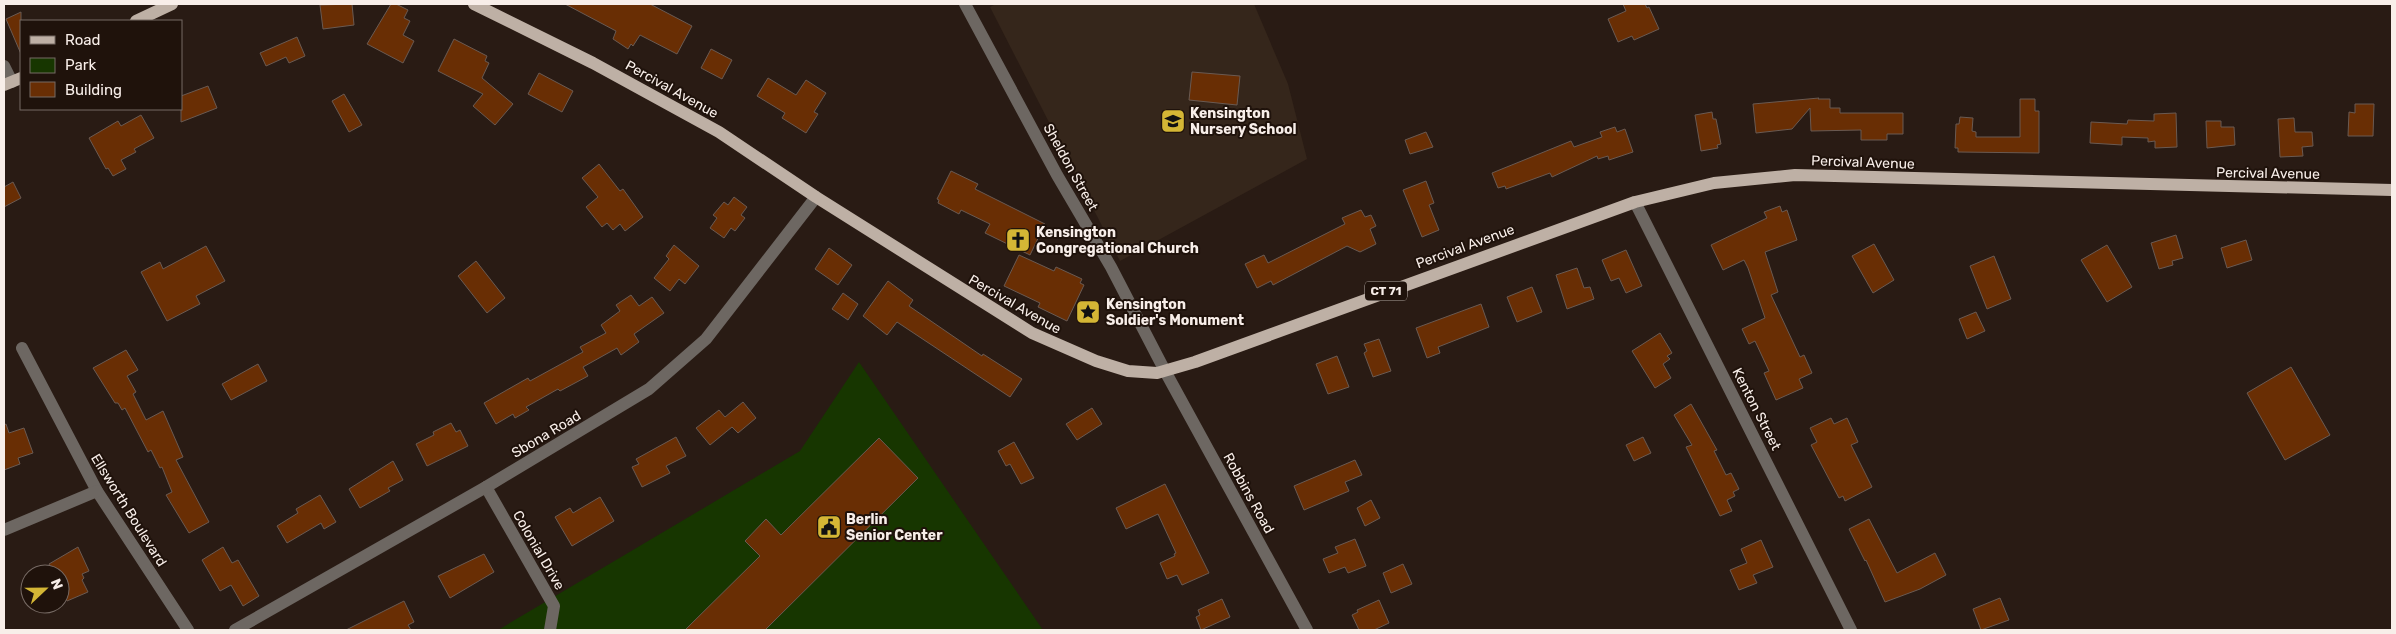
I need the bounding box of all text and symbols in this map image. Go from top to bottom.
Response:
legend [20,20,182,110]
text: Road [65,31,101,49]
text: Park [65,56,96,74]
street label: Percival Avenue [622,57,721,122]
text: Building [65,81,122,99]
place label: Kensington Nursery School [1190,105,1297,138]
school or university icon: Kensington Nursery School [1160,108,1186,134]
street label: Sheldon Street [1040,121,1102,214]
street label: Percival Avenue [1811,152,1915,173]
street label: Percival Avenue [2216,164,2320,183]
street label: Percival Avenue [1414,221,1517,272]
place label: Kensington Congregational Church [1036,224,1199,257]
church icon: Kensington Congregational Church [1005,227,1031,253]
street label: Percival Avenue [966,271,1064,338]
road number: CT 71 [1365,282,1407,300]
place label: Kensington Soldier's Monument [1106,296,1244,329]
place icon: Kensington Soldier's Monument [1075,299,1101,325]
street label: Kenton Street [1729,365,1785,454]
street label: Sbona Road [508,407,584,462]
street label: Robbins Road [1219,450,1278,536]
street label: Ellsworth Boulevard [87,451,170,570]
street label: Colonial Drive [509,507,568,593]
place label: Berlin Senior Center [846,511,943,544]
public building icon: Berlin Senior Center [816,514,842,540]
north arrow [20,564,70,614]
text: N [47,576,66,592]

